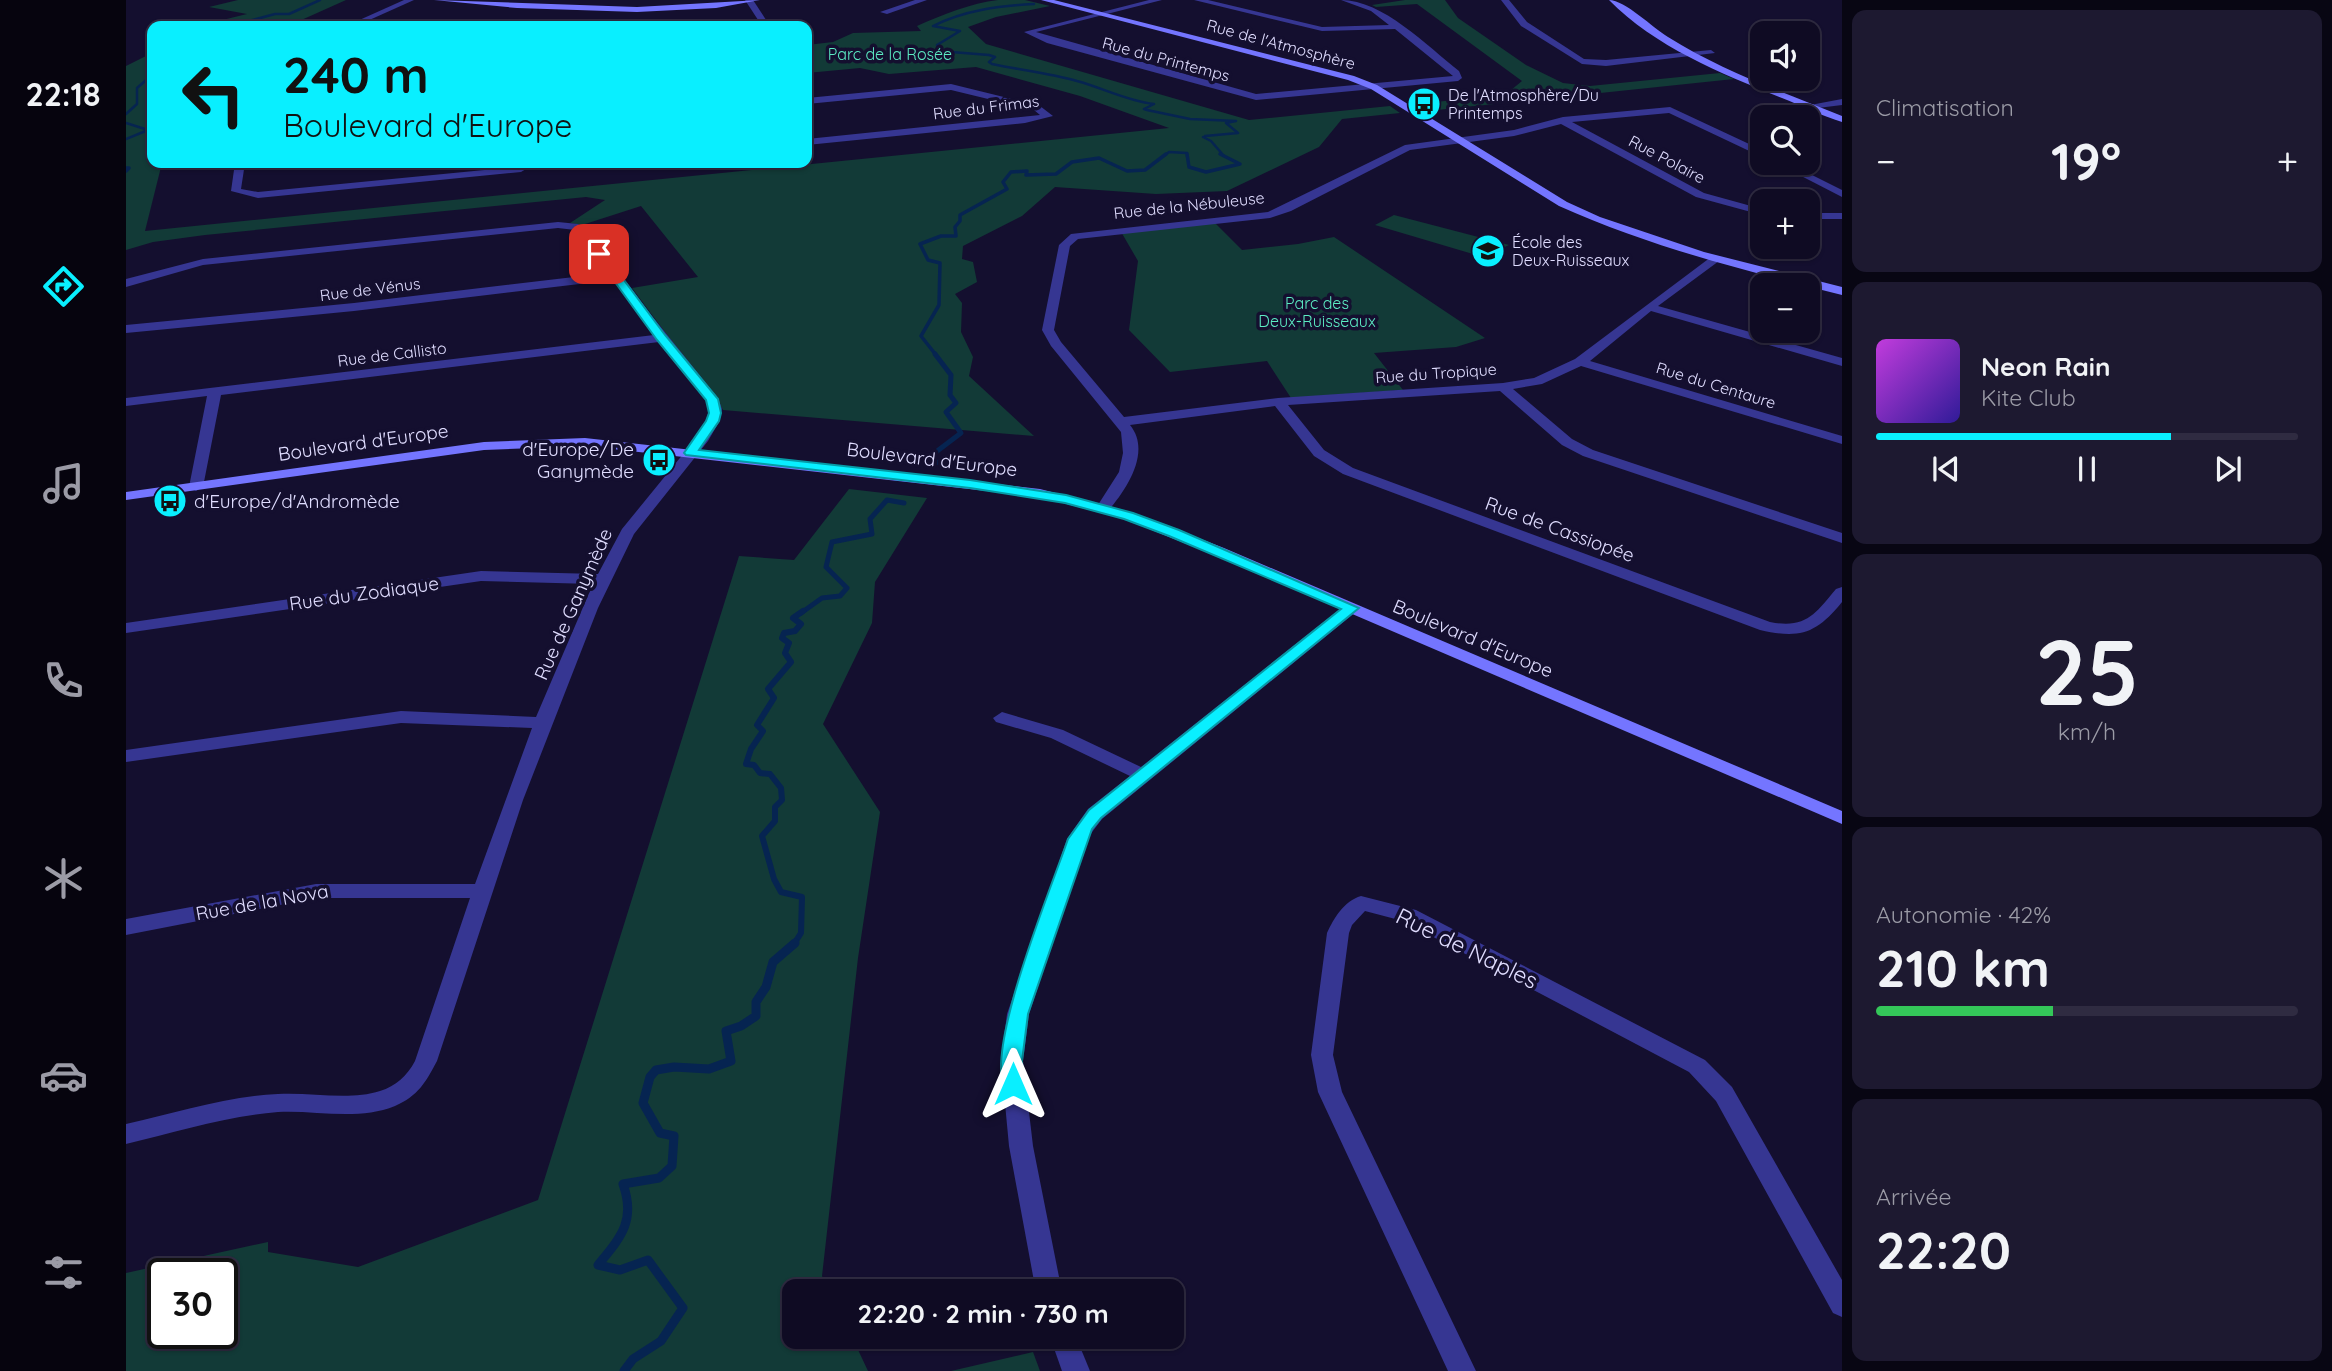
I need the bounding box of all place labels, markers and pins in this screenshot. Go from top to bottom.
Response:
bus stop icon: De l'Atmosphère/Du Printemps [1405,85,1443,123]
place label: De l'Atmosphère/Du Printemps [1448,85,1599,123]
pin [569,224,629,284]
school or university icon: École des Deux-Ruisseaux [1469,232,1507,270]
place label: École des Deux-Ruisseaux [1512,232,1630,270]
place label: d'Europe/De Ganymède [522,437,634,483]
bus stop icon: d'Europe/De Ganymède [640,441,678,479]
bus stop icon: d'Europe/d'Andromède [151,482,189,520]
place label: d'Europe/d'Andromède [194,489,400,513]

